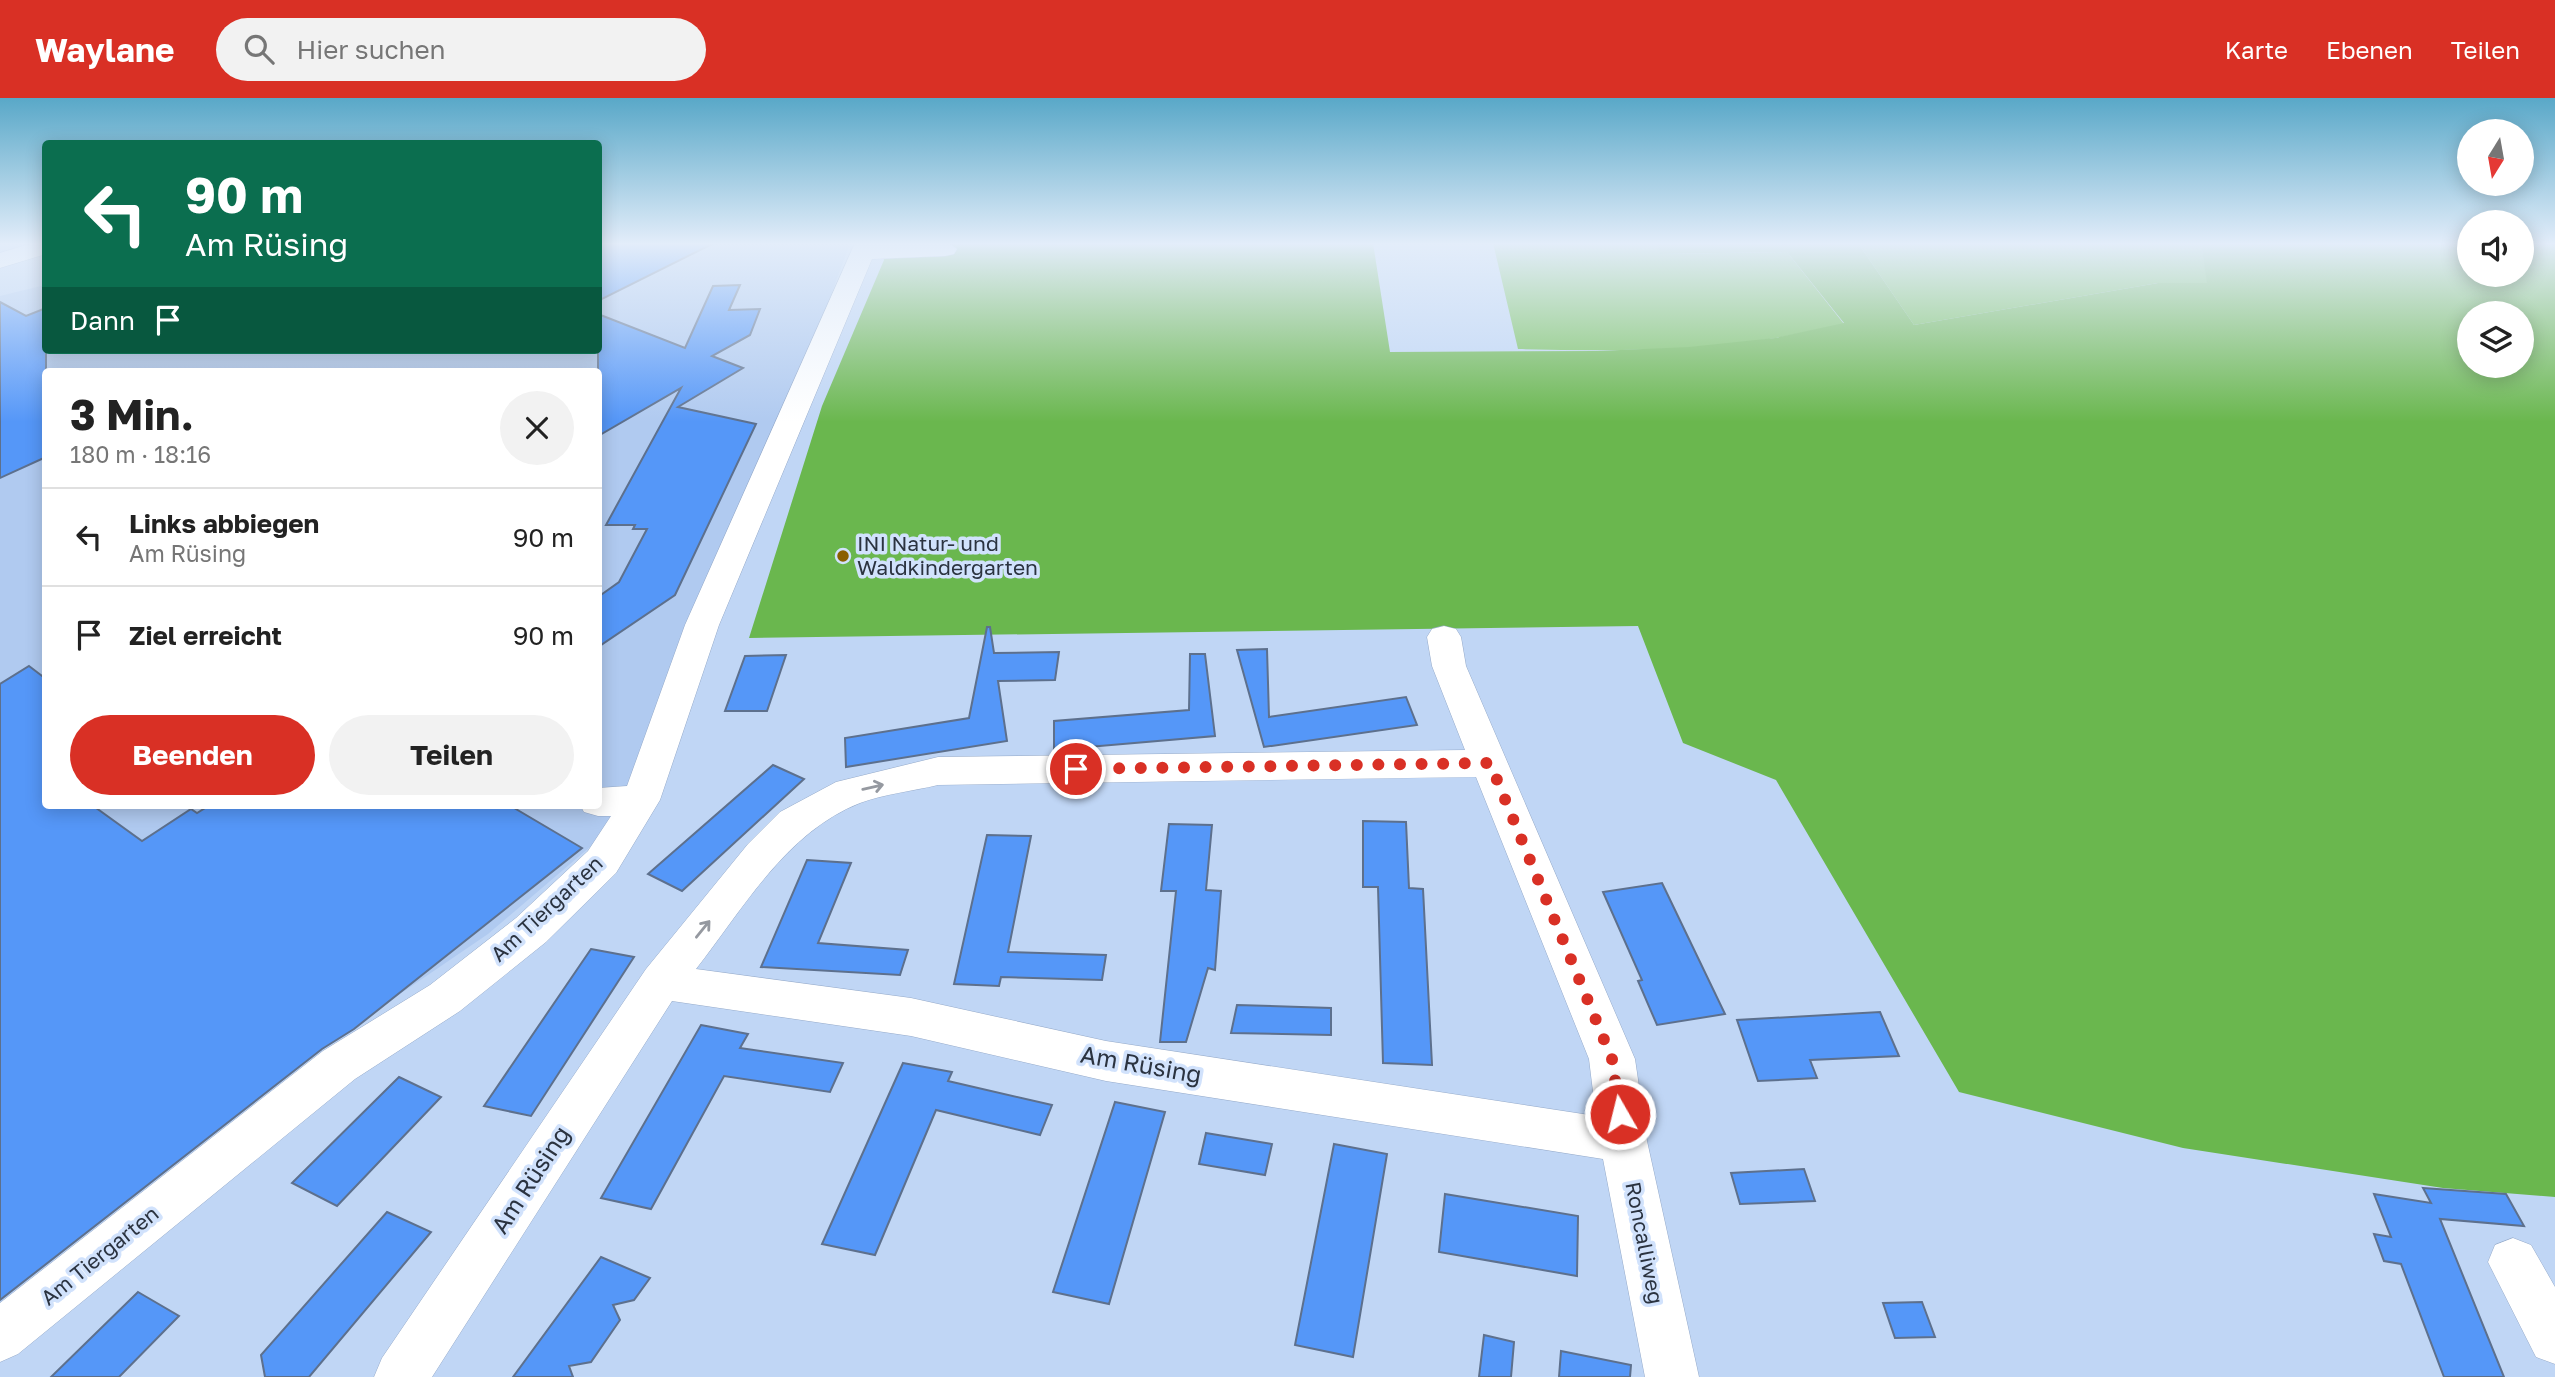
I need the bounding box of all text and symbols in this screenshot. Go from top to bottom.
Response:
search box [216,18,706,81]
text: Waylane [35,30,174,69]
icon: search [240,30,278,68]
text: Hier suchen [296,34,446,65]
text: Karte [2225,35,2288,64]
text: Ebenen [2326,35,2413,64]
text: Teilen [2451,35,2520,64]
north arrow [2457,119,2534,196]
map controls [2457,119,2534,378]
text: 90 m [185,165,303,224]
icon: left [70,168,161,259]
button: sound [2457,210,2534,287]
text: Am Rüsing [185,225,348,263]
icon: arrive [149,301,187,339]
button: layers [2457,301,2534,378]
text: Dann [70,305,135,336]
text: 3 Min. [70,389,194,439]
button: close [500,391,574,465]
text: 180 m · 18:16 [70,440,211,468]
text: Links abbiegen [129,508,319,539]
icon: left [70,518,108,556]
text: 90 m [513,522,574,553]
place label: INI Natur- und Waldkindergarten [857,530,1038,580]
text: Am Rüsing [129,539,246,567]
marker: INI Natur- und Waldkindergarten [835,548,851,564]
icon: arrive [70,616,108,654]
text: Ziel erreicht [129,620,282,651]
text: 90 m [513,620,574,651]
button: Beenden [70,715,315,795]
button: Teilen [329,715,574,795]
pin [1046,739,1106,799]
icon: arrive [1057,750,1095,788]
one-way arrow [861,780,884,793]
street label: Am Tiergarten [485,850,608,967]
one-way arrow [696,920,711,938]
street label: Am Rüsing [1078,1039,1204,1088]
position arrow [1583,1077,1657,1151]
street label: Am Rüsing [484,1120,575,1238]
street label: Roncalliweg [1620,1180,1670,1306]
street label: Am Tiergarten [35,1200,163,1311]

